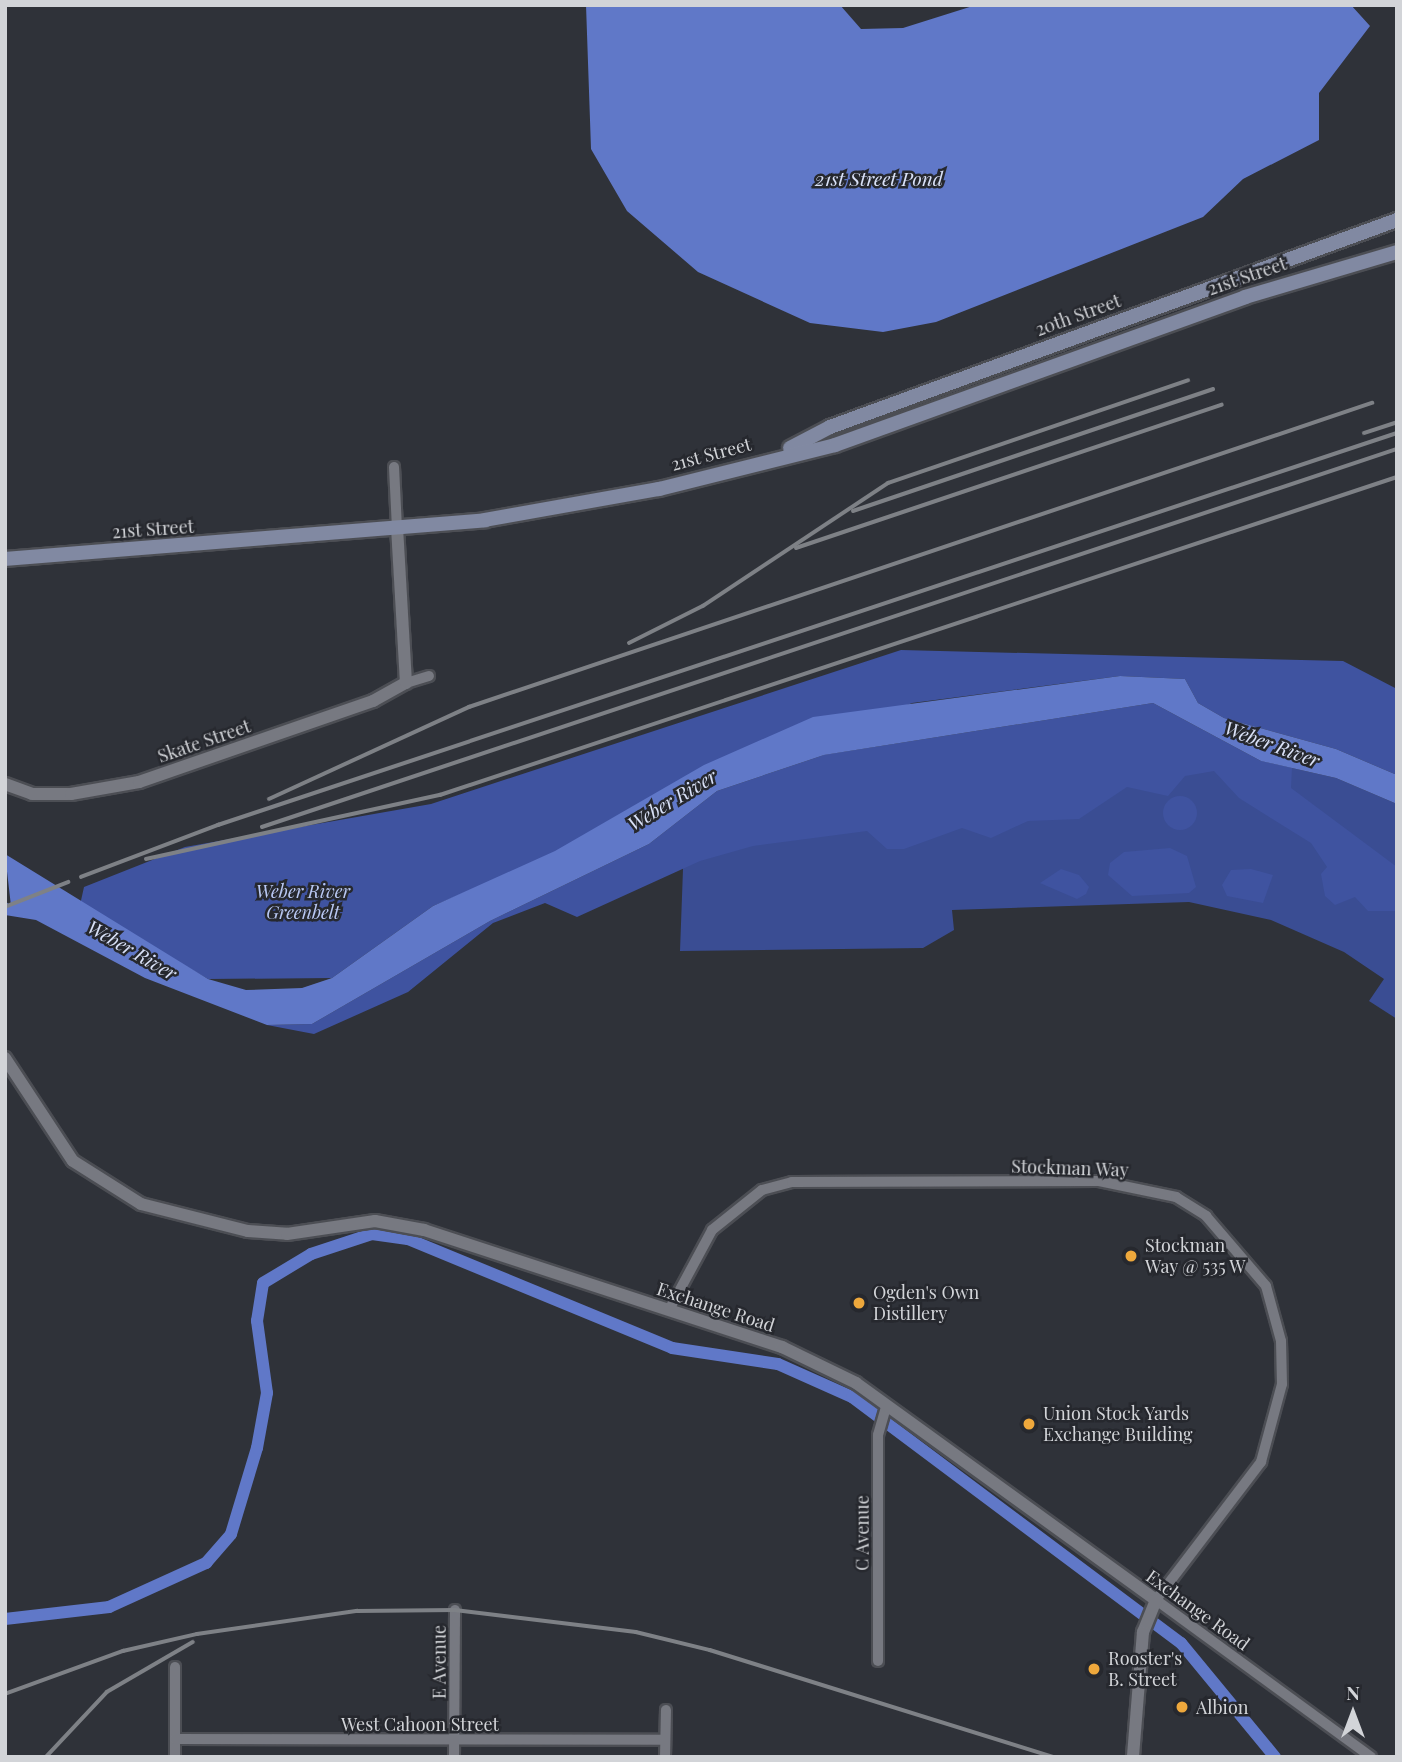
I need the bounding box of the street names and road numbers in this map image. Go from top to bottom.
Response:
street label: 21st Street [1204,252,1290,300]
street label: 20th Street [1032,290,1124,340]
street label: 21st Street [668,433,754,475]
street label: 21st Street [111,515,195,543]
street label: Skate Street [155,715,253,767]
street label: Stockman Way [1011,1155,1129,1181]
street label: Exchange Road [654,1278,778,1336]
street label: C Avenue [851,1495,873,1571]
street label: Exchange Road [1142,1565,1254,1655]
street label: E Avenue [428,1625,450,1699]
street label: West Cahoon Street [341,1713,499,1735]

